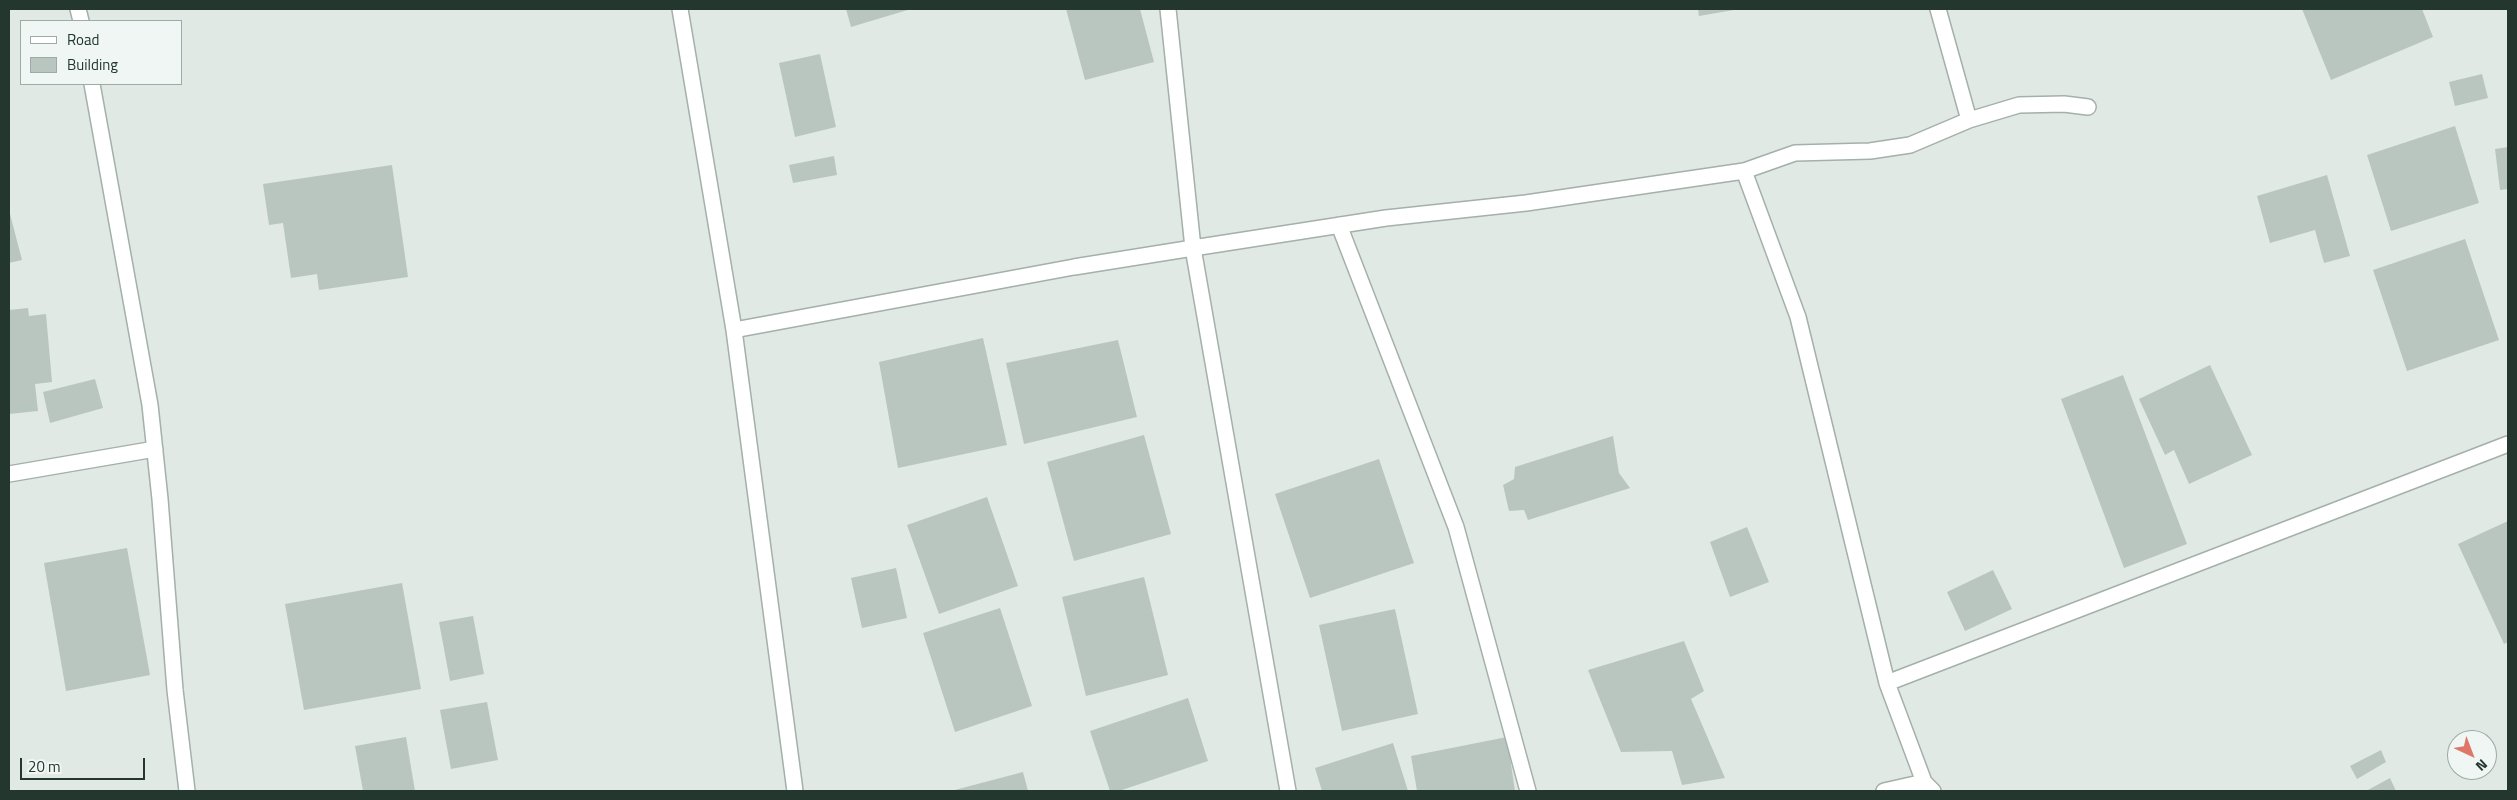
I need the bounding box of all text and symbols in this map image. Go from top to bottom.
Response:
legend [20,20,182,85]
text: Road [67,28,99,51]
text: Building [67,53,118,76]
north arrow [2447,730,2497,780]
scale bar [22,748,148,780]
text: 20 m [28,755,61,778]
text: N [2471,755,2493,777]

